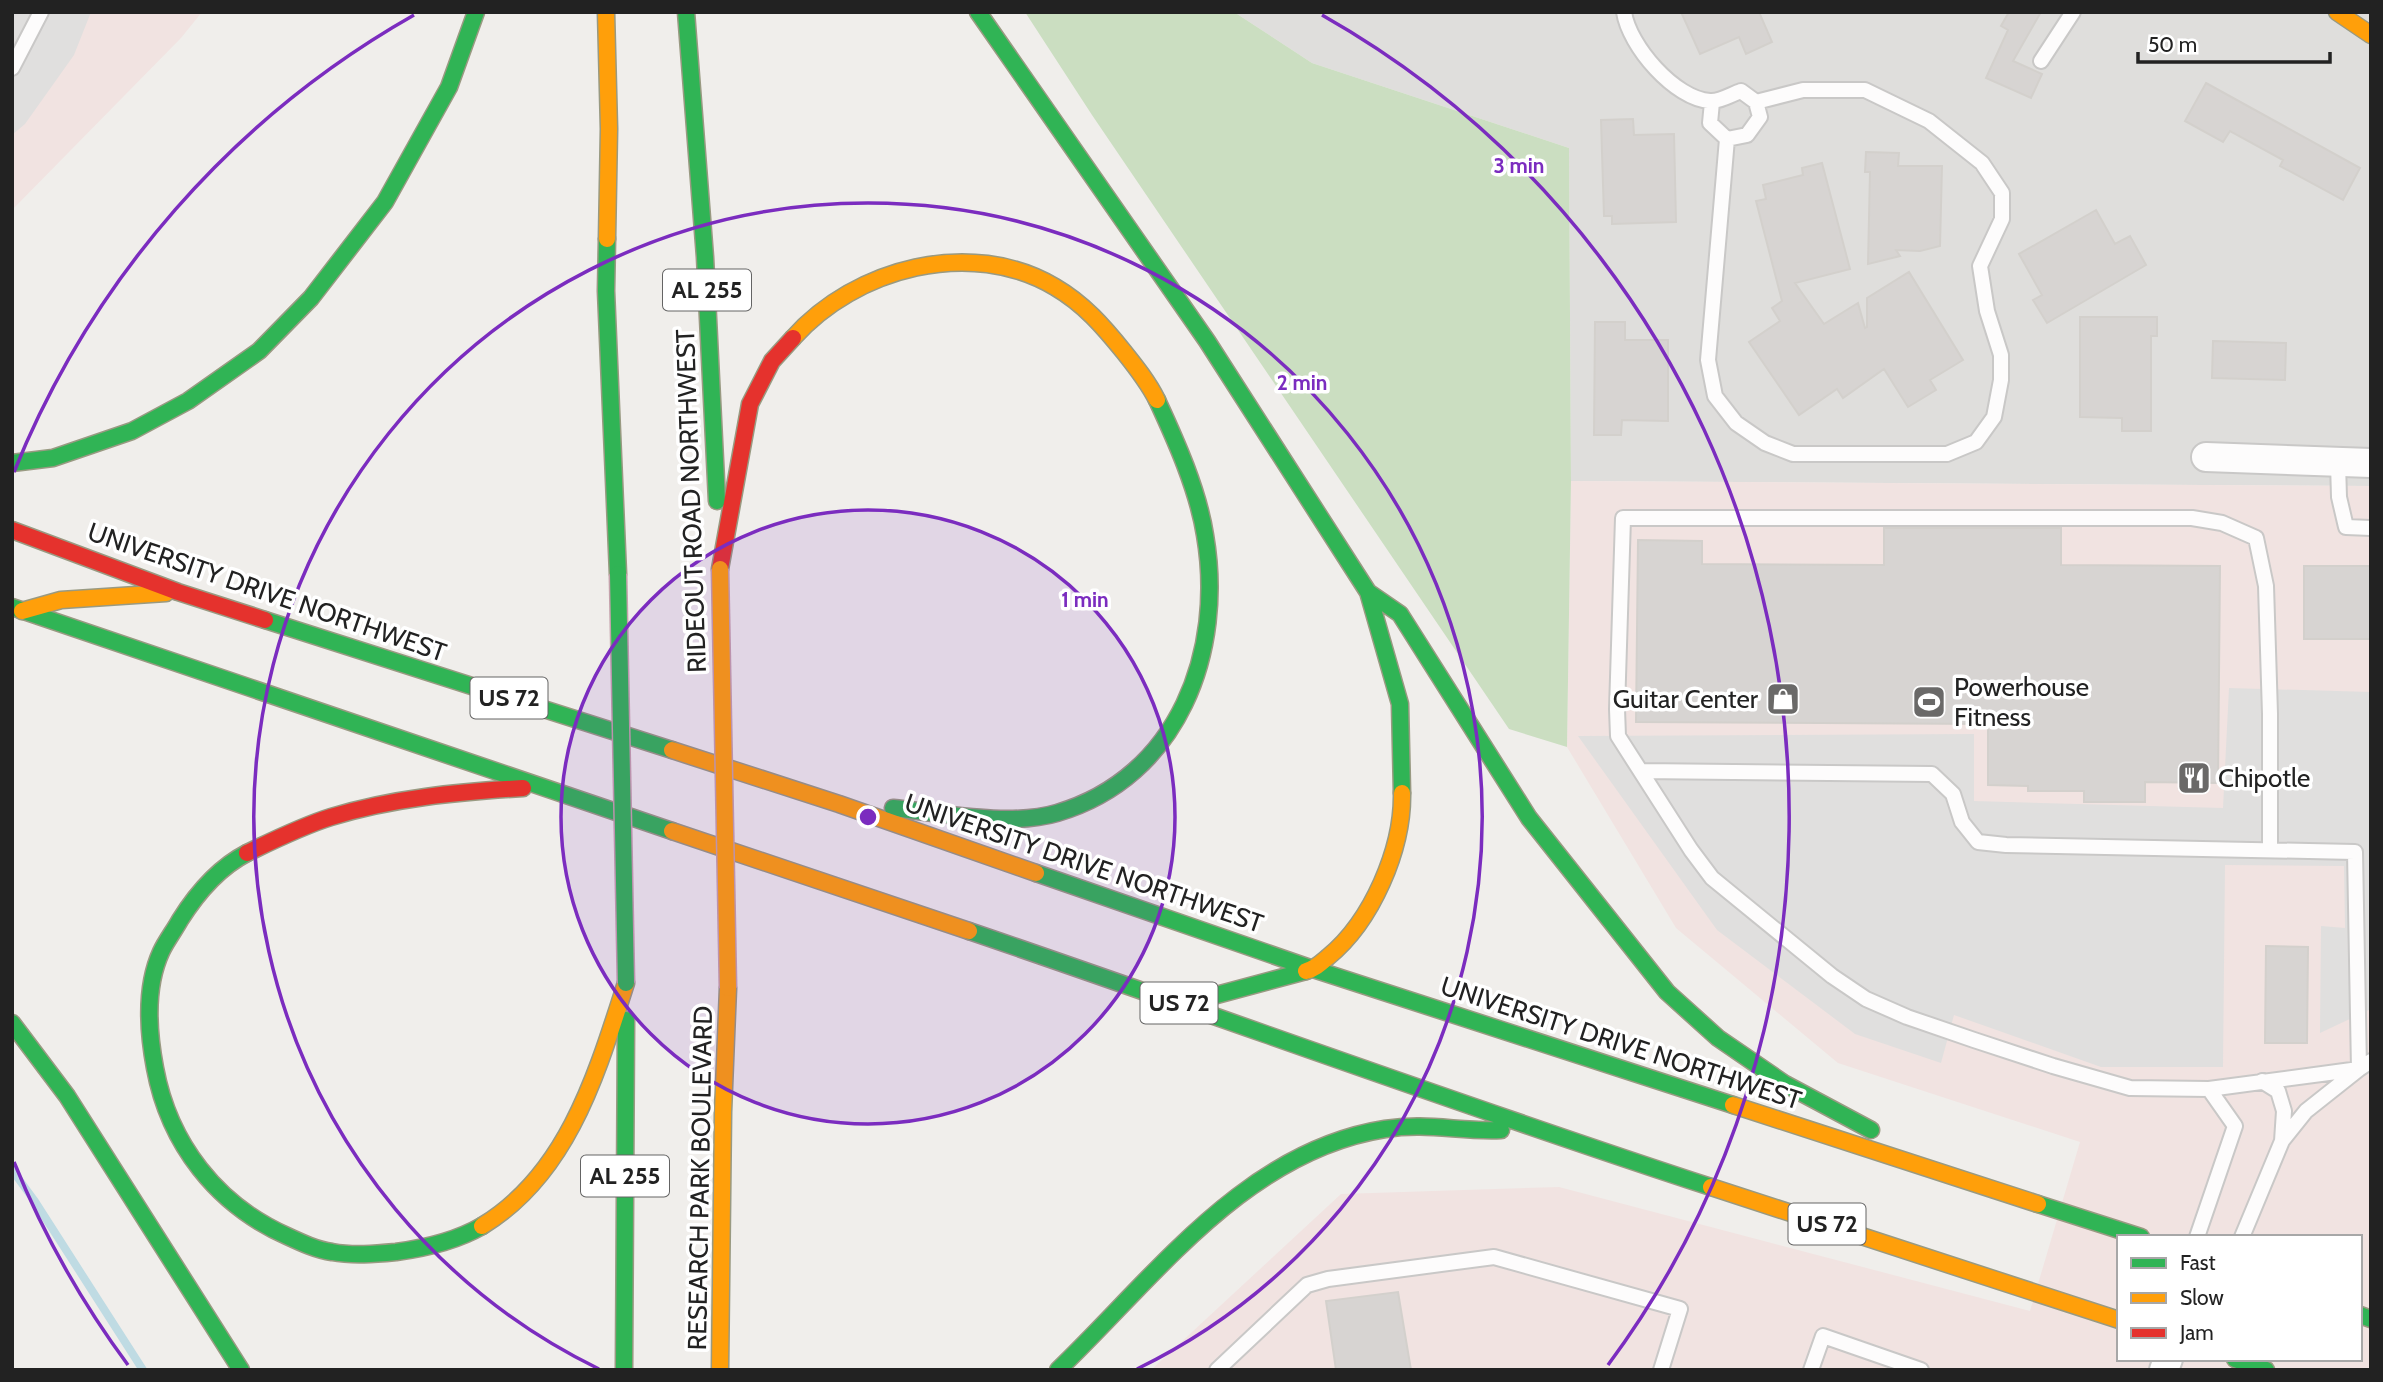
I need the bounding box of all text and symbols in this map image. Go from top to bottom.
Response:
scale bar [2138,21,2330,65]
text: 50 m [2148,32,2197,57]
text: 3 min [1494,153,1544,178]
road number: AL 255 [663,270,751,310]
street label: RIDEOUT ROAD NORTHWEST [669,328,713,673]
text: 2 min [1277,370,1327,395]
street label: UNIVERSITY DRIVE NORTHWEST [83,515,451,669]
text: 1 min [1061,587,1109,612]
place label: Powerhouse Fitness [1954,671,2089,733]
road number: US 72 [470,678,548,718]
shop icon: Guitar Center [1764,680,1802,718]
place label: Guitar Center [1613,683,1759,715]
sports icon: Powerhouse Fitness [1910,683,1948,721]
restaurant icon: Chipotle [2175,759,2213,797]
place label: Chipotle [2218,762,2310,794]
street label: UNIVERSITY DRIVE NORTHWEST [900,786,1268,940]
centre of rings [856,805,880,829]
street label: UNIVERSITY DRIVE NORTHWEST [1437,969,1805,1117]
road number: US 72 [1140,982,1218,1023]
street label: RESEARCH PARK BOULEVARD [681,1005,719,1351]
road number: AL 255 [581,1156,669,1196]
road number: US 72 [1788,1204,1866,1244]
legend [2117,1235,2362,1361]
text: Fast [2180,1250,2216,1275]
text: Slow [2180,1285,2224,1310]
text: Jam [2179,1320,2214,1345]

